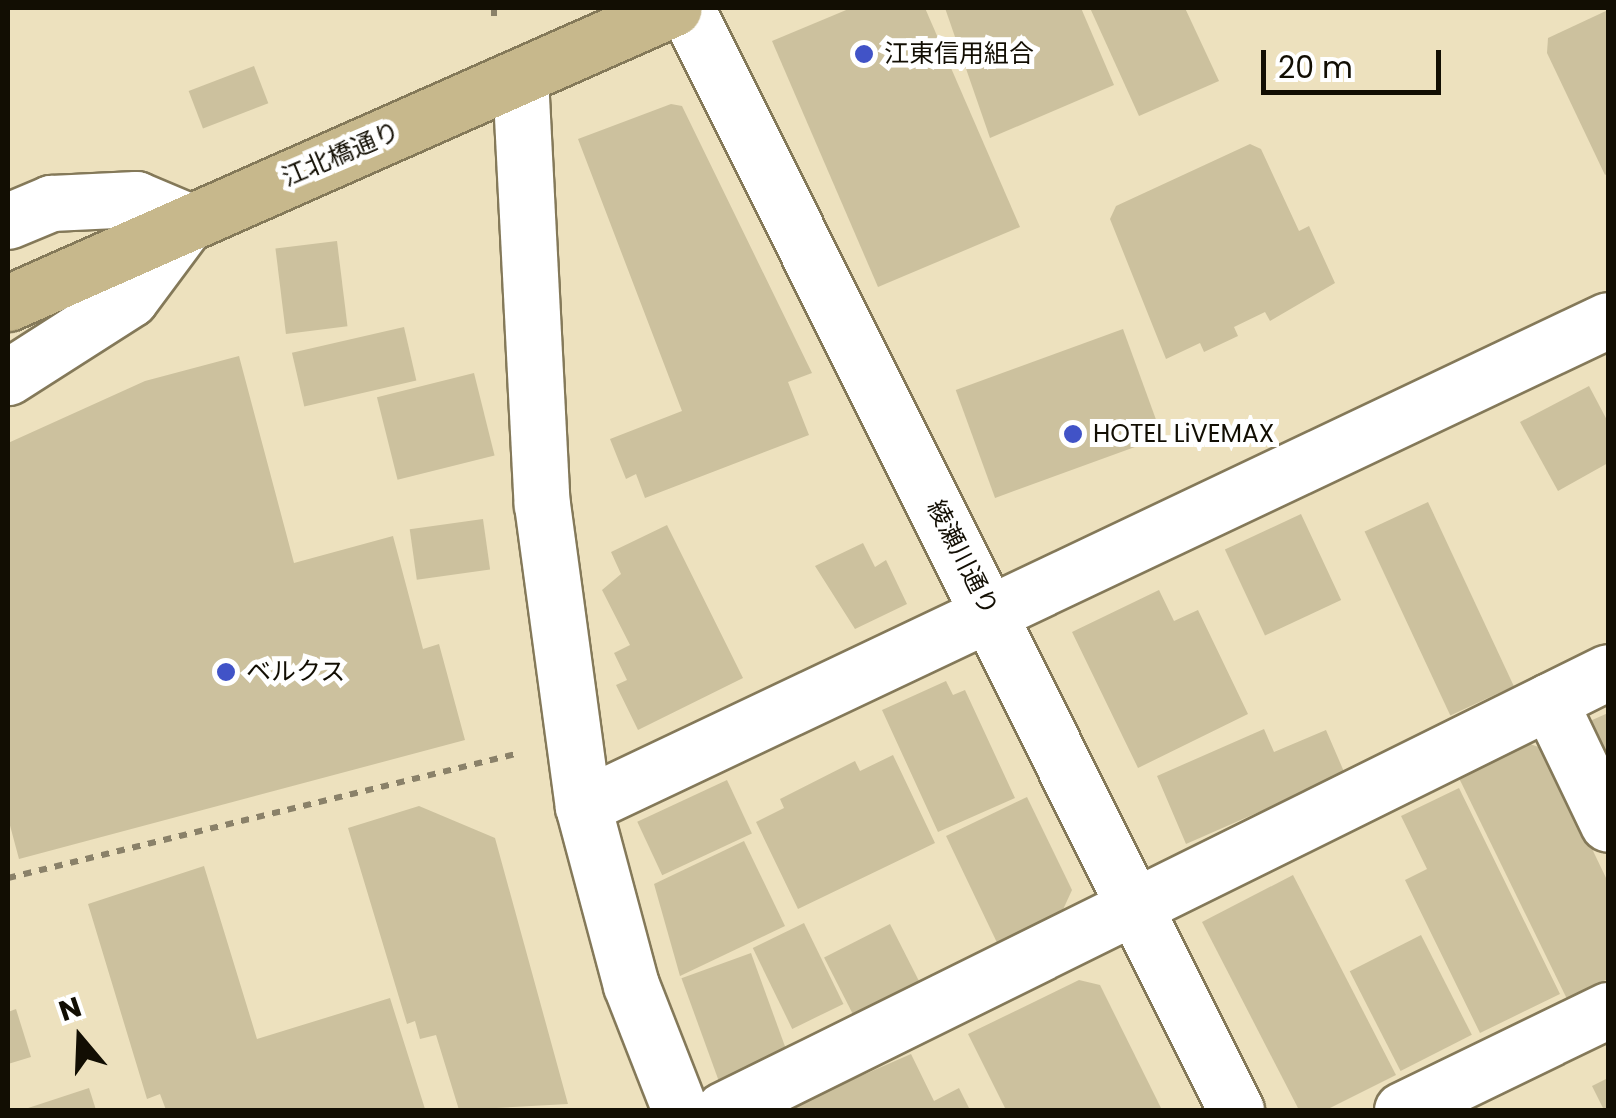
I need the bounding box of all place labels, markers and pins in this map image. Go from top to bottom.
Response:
place label: 江東信用組合 [884,39,1034,69]
marker: 江東信用組合 [853,43,875,65]
place label: HOTEL LiVEMAX [1093,419,1274,449]
marker: HOTEL LiVEMAX [1062,423,1084,445]
place label: ベルクス [246,657,346,687]
marker: ベルクス [215,661,237,683]

